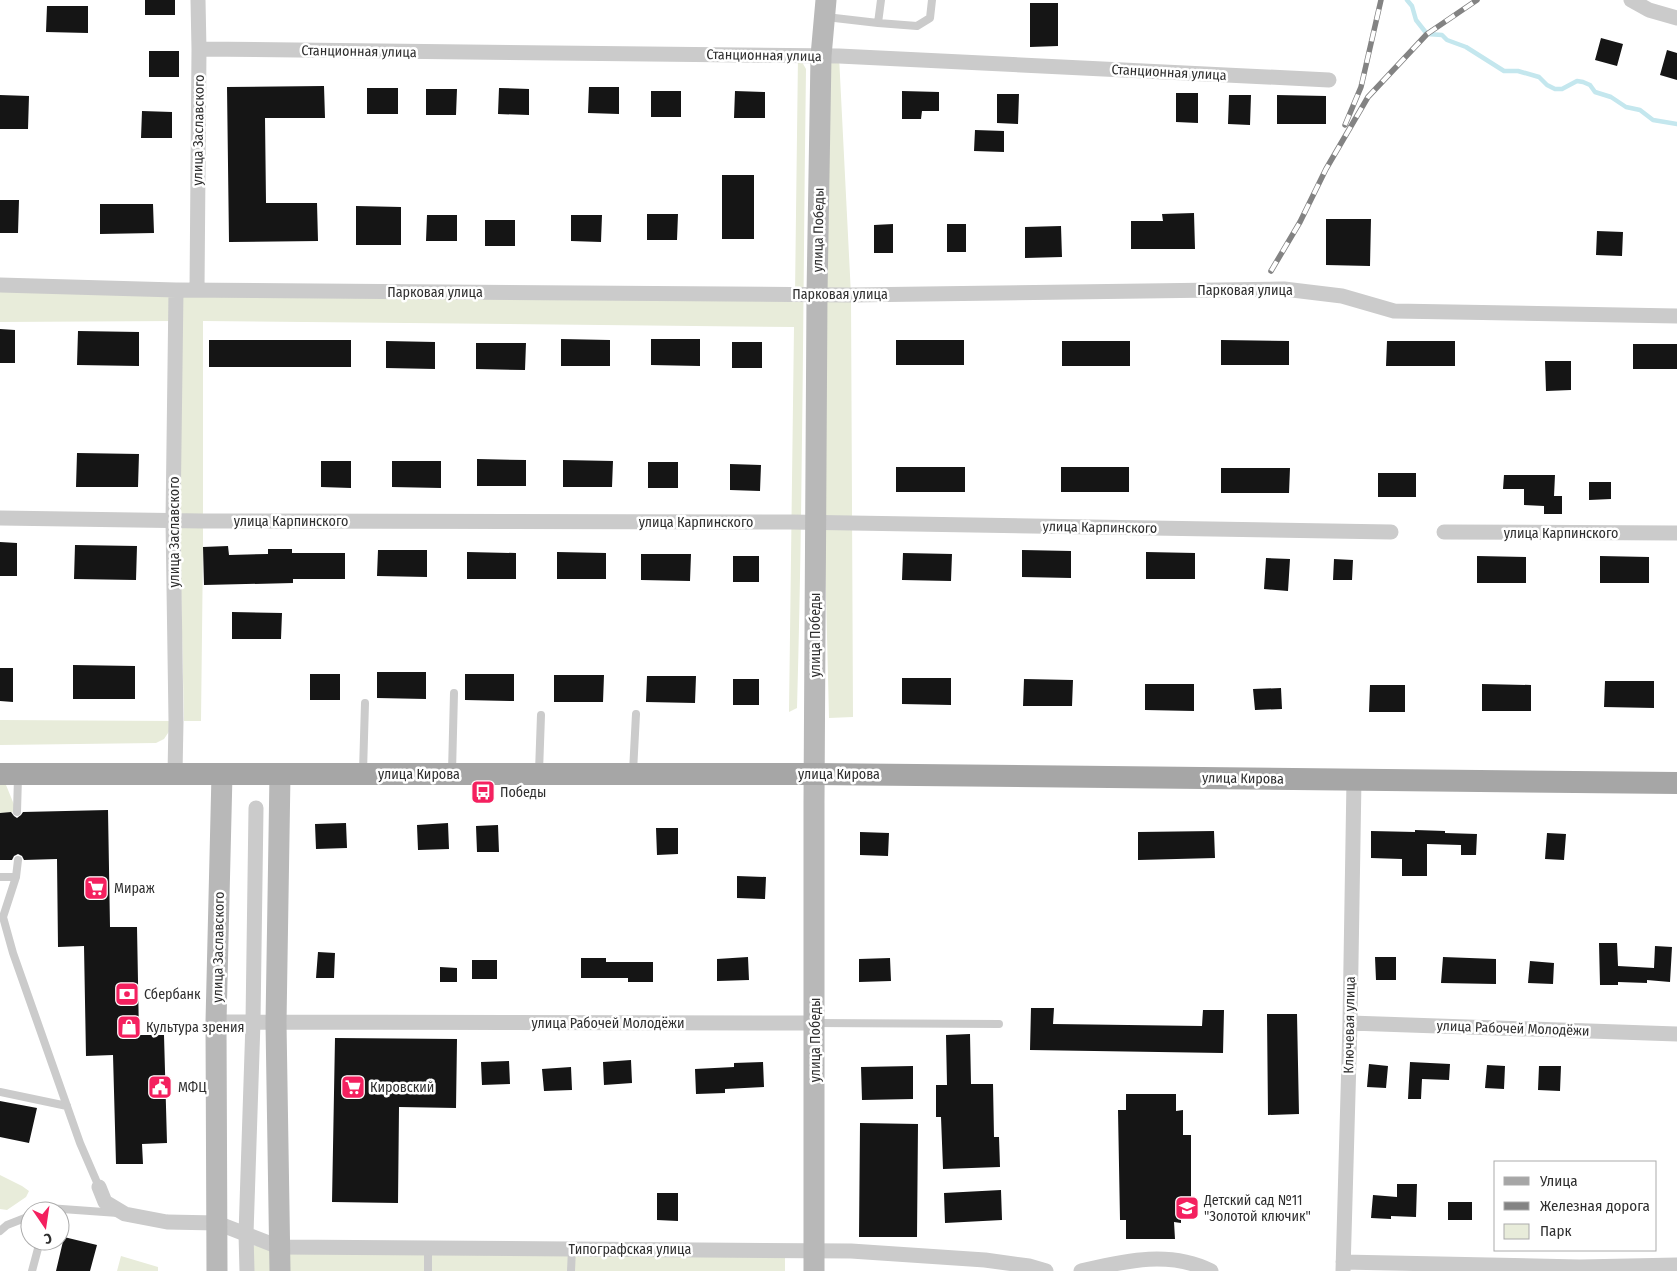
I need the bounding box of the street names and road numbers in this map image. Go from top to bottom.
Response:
street label: Станционная улица [301,42,417,61]
street label: Станционная улица [706,46,822,65]
street label: Станционная улица [1111,61,1227,84]
street label: улица Заславского [189,74,208,186]
street label: улица Победы [809,188,828,272]
street label: Парковая улица [1197,282,1293,299]
street label: Парковая улица [387,284,483,301]
street label: Парковая улица [792,286,888,303]
street label: улица Заславского [166,476,183,588]
street label: улица Карпинского [234,513,348,530]
street label: улица Карпинского [639,514,753,531]
street label: улица Карпинского [1043,518,1157,537]
street label: улица Карпинского [1504,525,1618,542]
street label: улица Победы [807,593,824,677]
street label: улица Кирова [378,766,460,783]
street label: улица Кирова [798,766,880,783]
street label: улица Кирова [1202,769,1284,788]
street label: улица Заславского [209,891,228,1003]
street label: Ключевая улица [1340,976,1359,1074]
street label: улица Победы [807,998,824,1082]
street label: улица Рабочей Молодёжи [532,1015,684,1032]
street label: улица Рабочей Молодёжи [1436,1017,1590,1040]
street label: Типографская улица [569,1241,692,1258]

